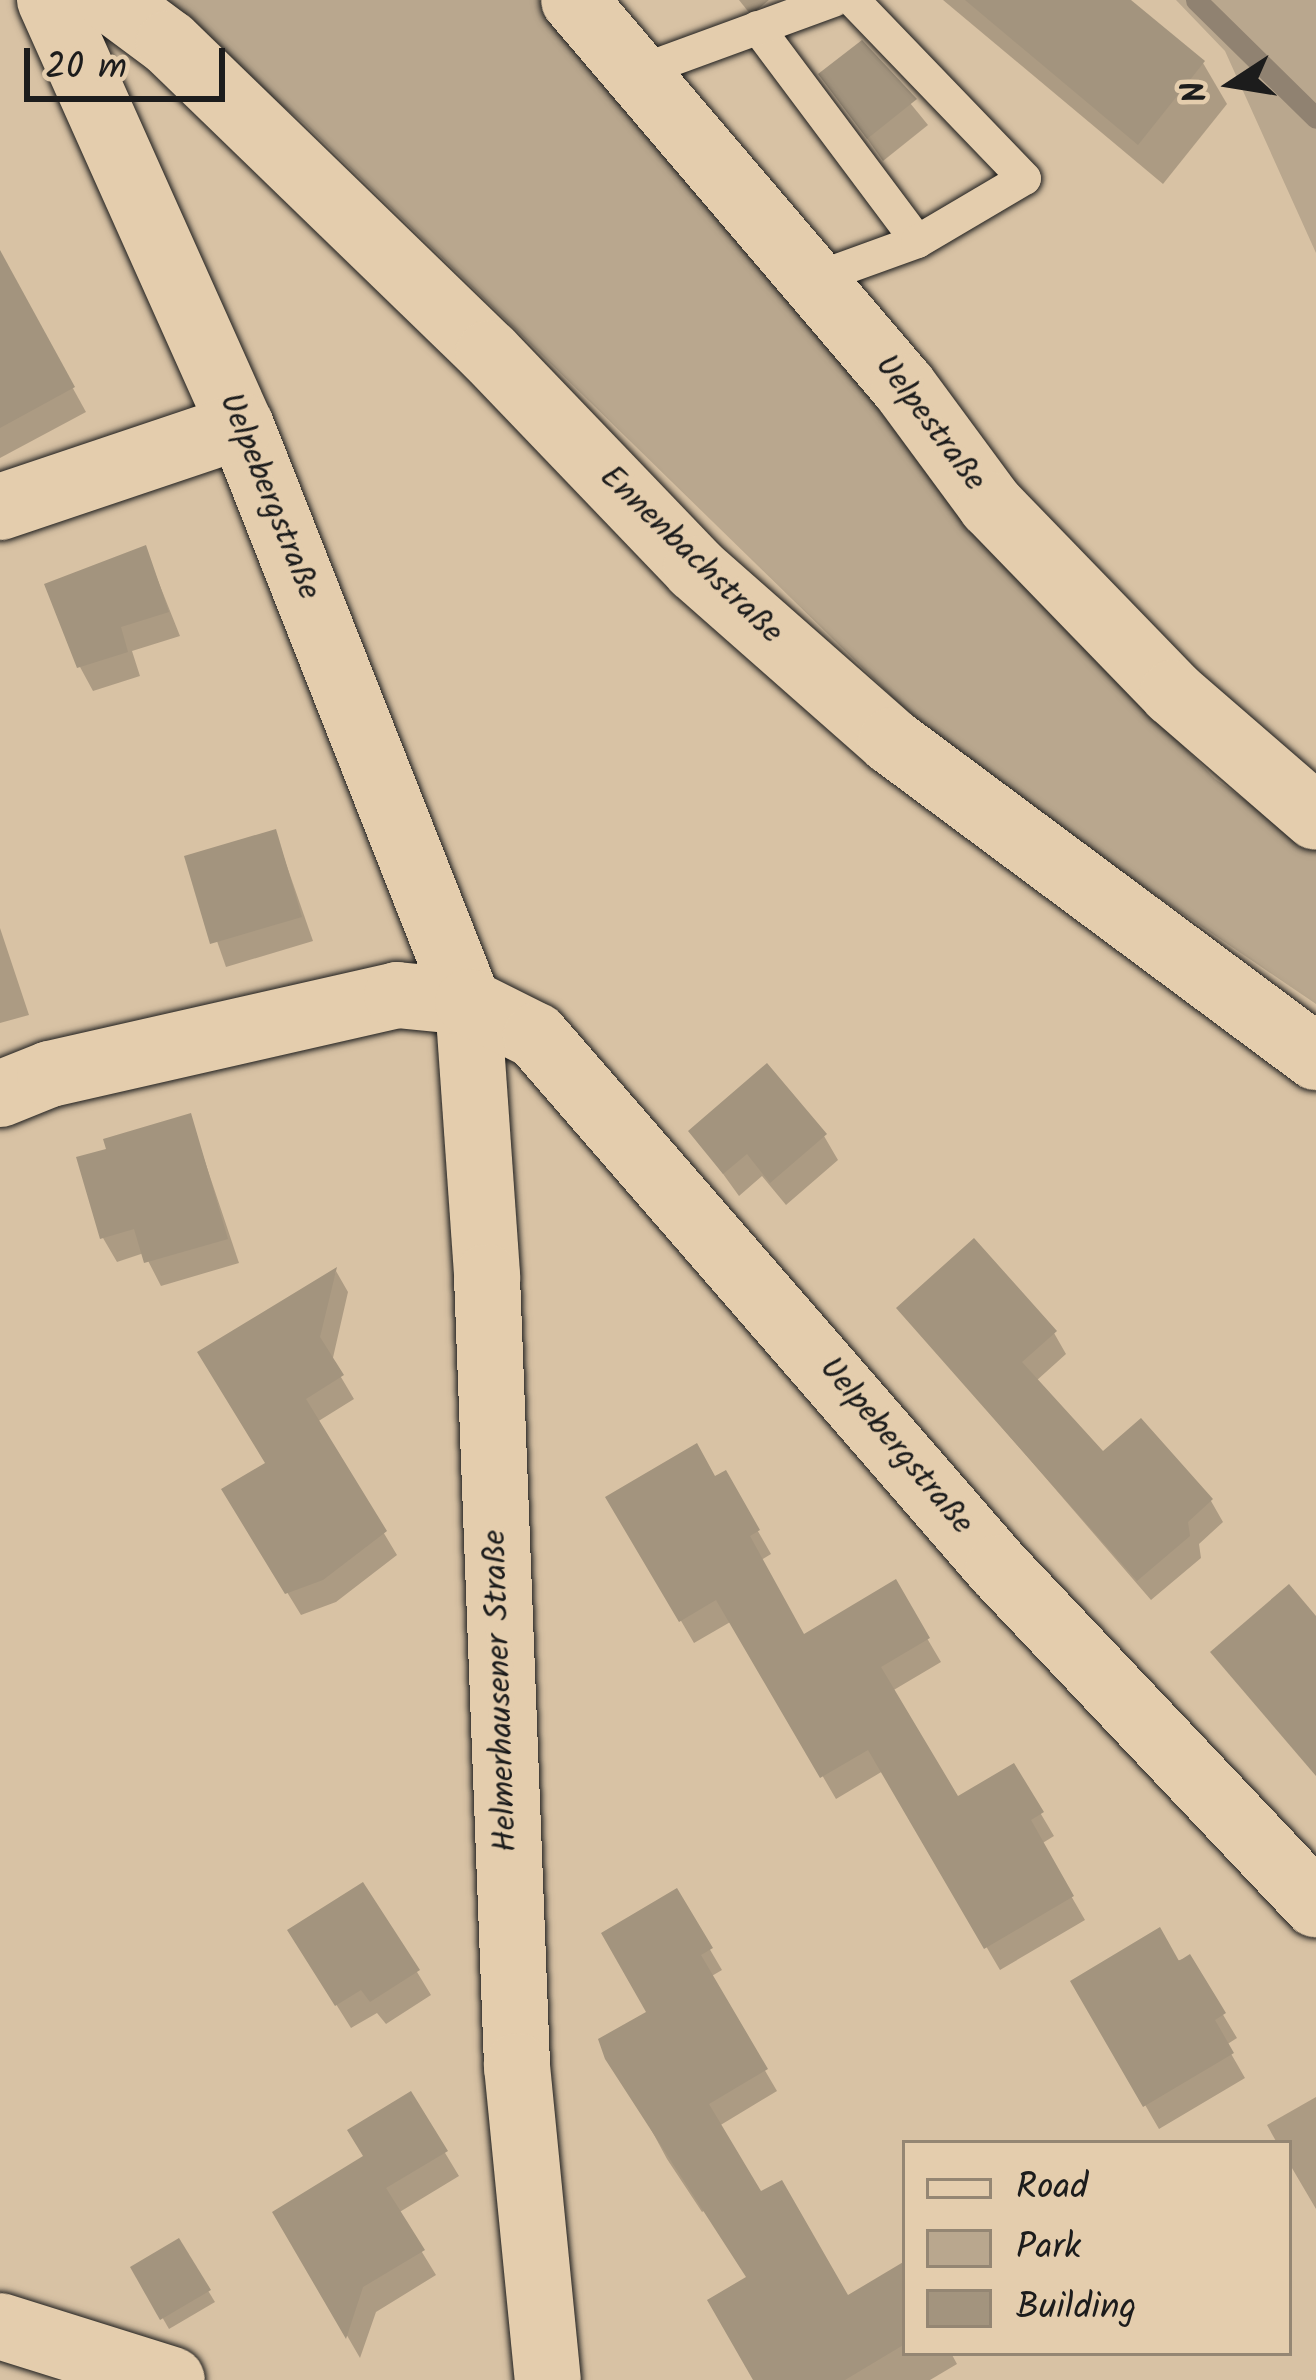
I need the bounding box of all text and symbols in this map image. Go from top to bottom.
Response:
scale bar [30,24,231,98]
north arrow [1172,24,1292,144]
text: 20 m [45,40,127,97]
text: N [1168,76,1224,107]
street label: Uelpestraße [865,348,993,500]
street label: Uelpebergstraße [209,388,327,606]
street label: Ennenbachstraße [590,459,790,653]
street label: Uelpebergstraße [809,1350,981,1544]
street label: Helmerhausener Straße [477,1529,527,1853]
legend [902,2140,1292,2356]
text: Road [1016,2160,1088,2217]
text: Park [1016,2220,1081,2277]
text: Building [1016,2280,1136,2337]

